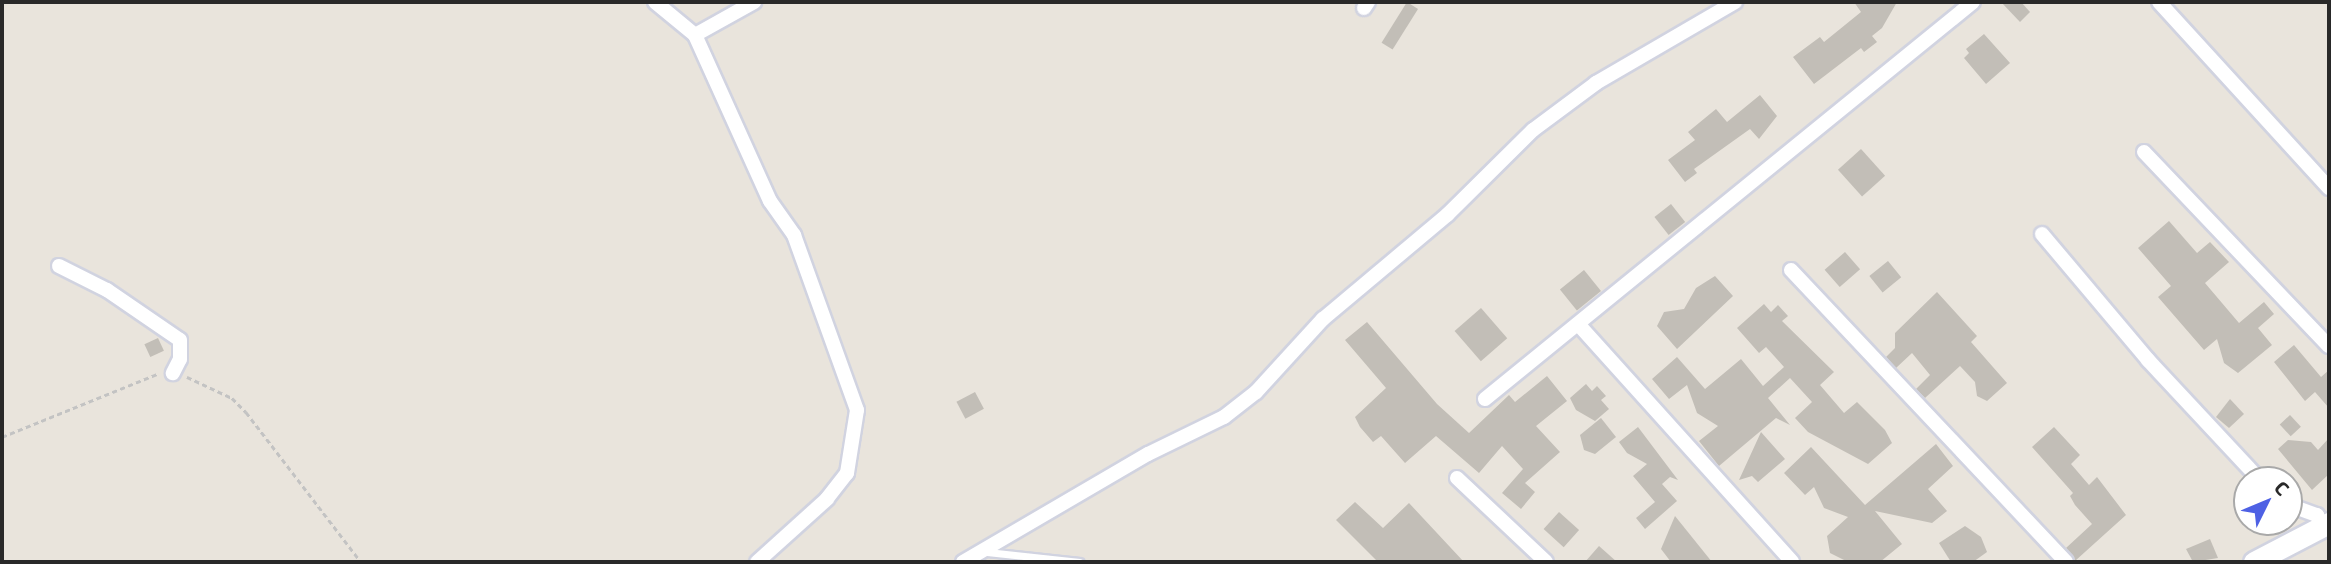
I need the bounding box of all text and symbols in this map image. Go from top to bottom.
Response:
north arrow [2233,466,2303,536]
text: С [2270,476,2294,500]

